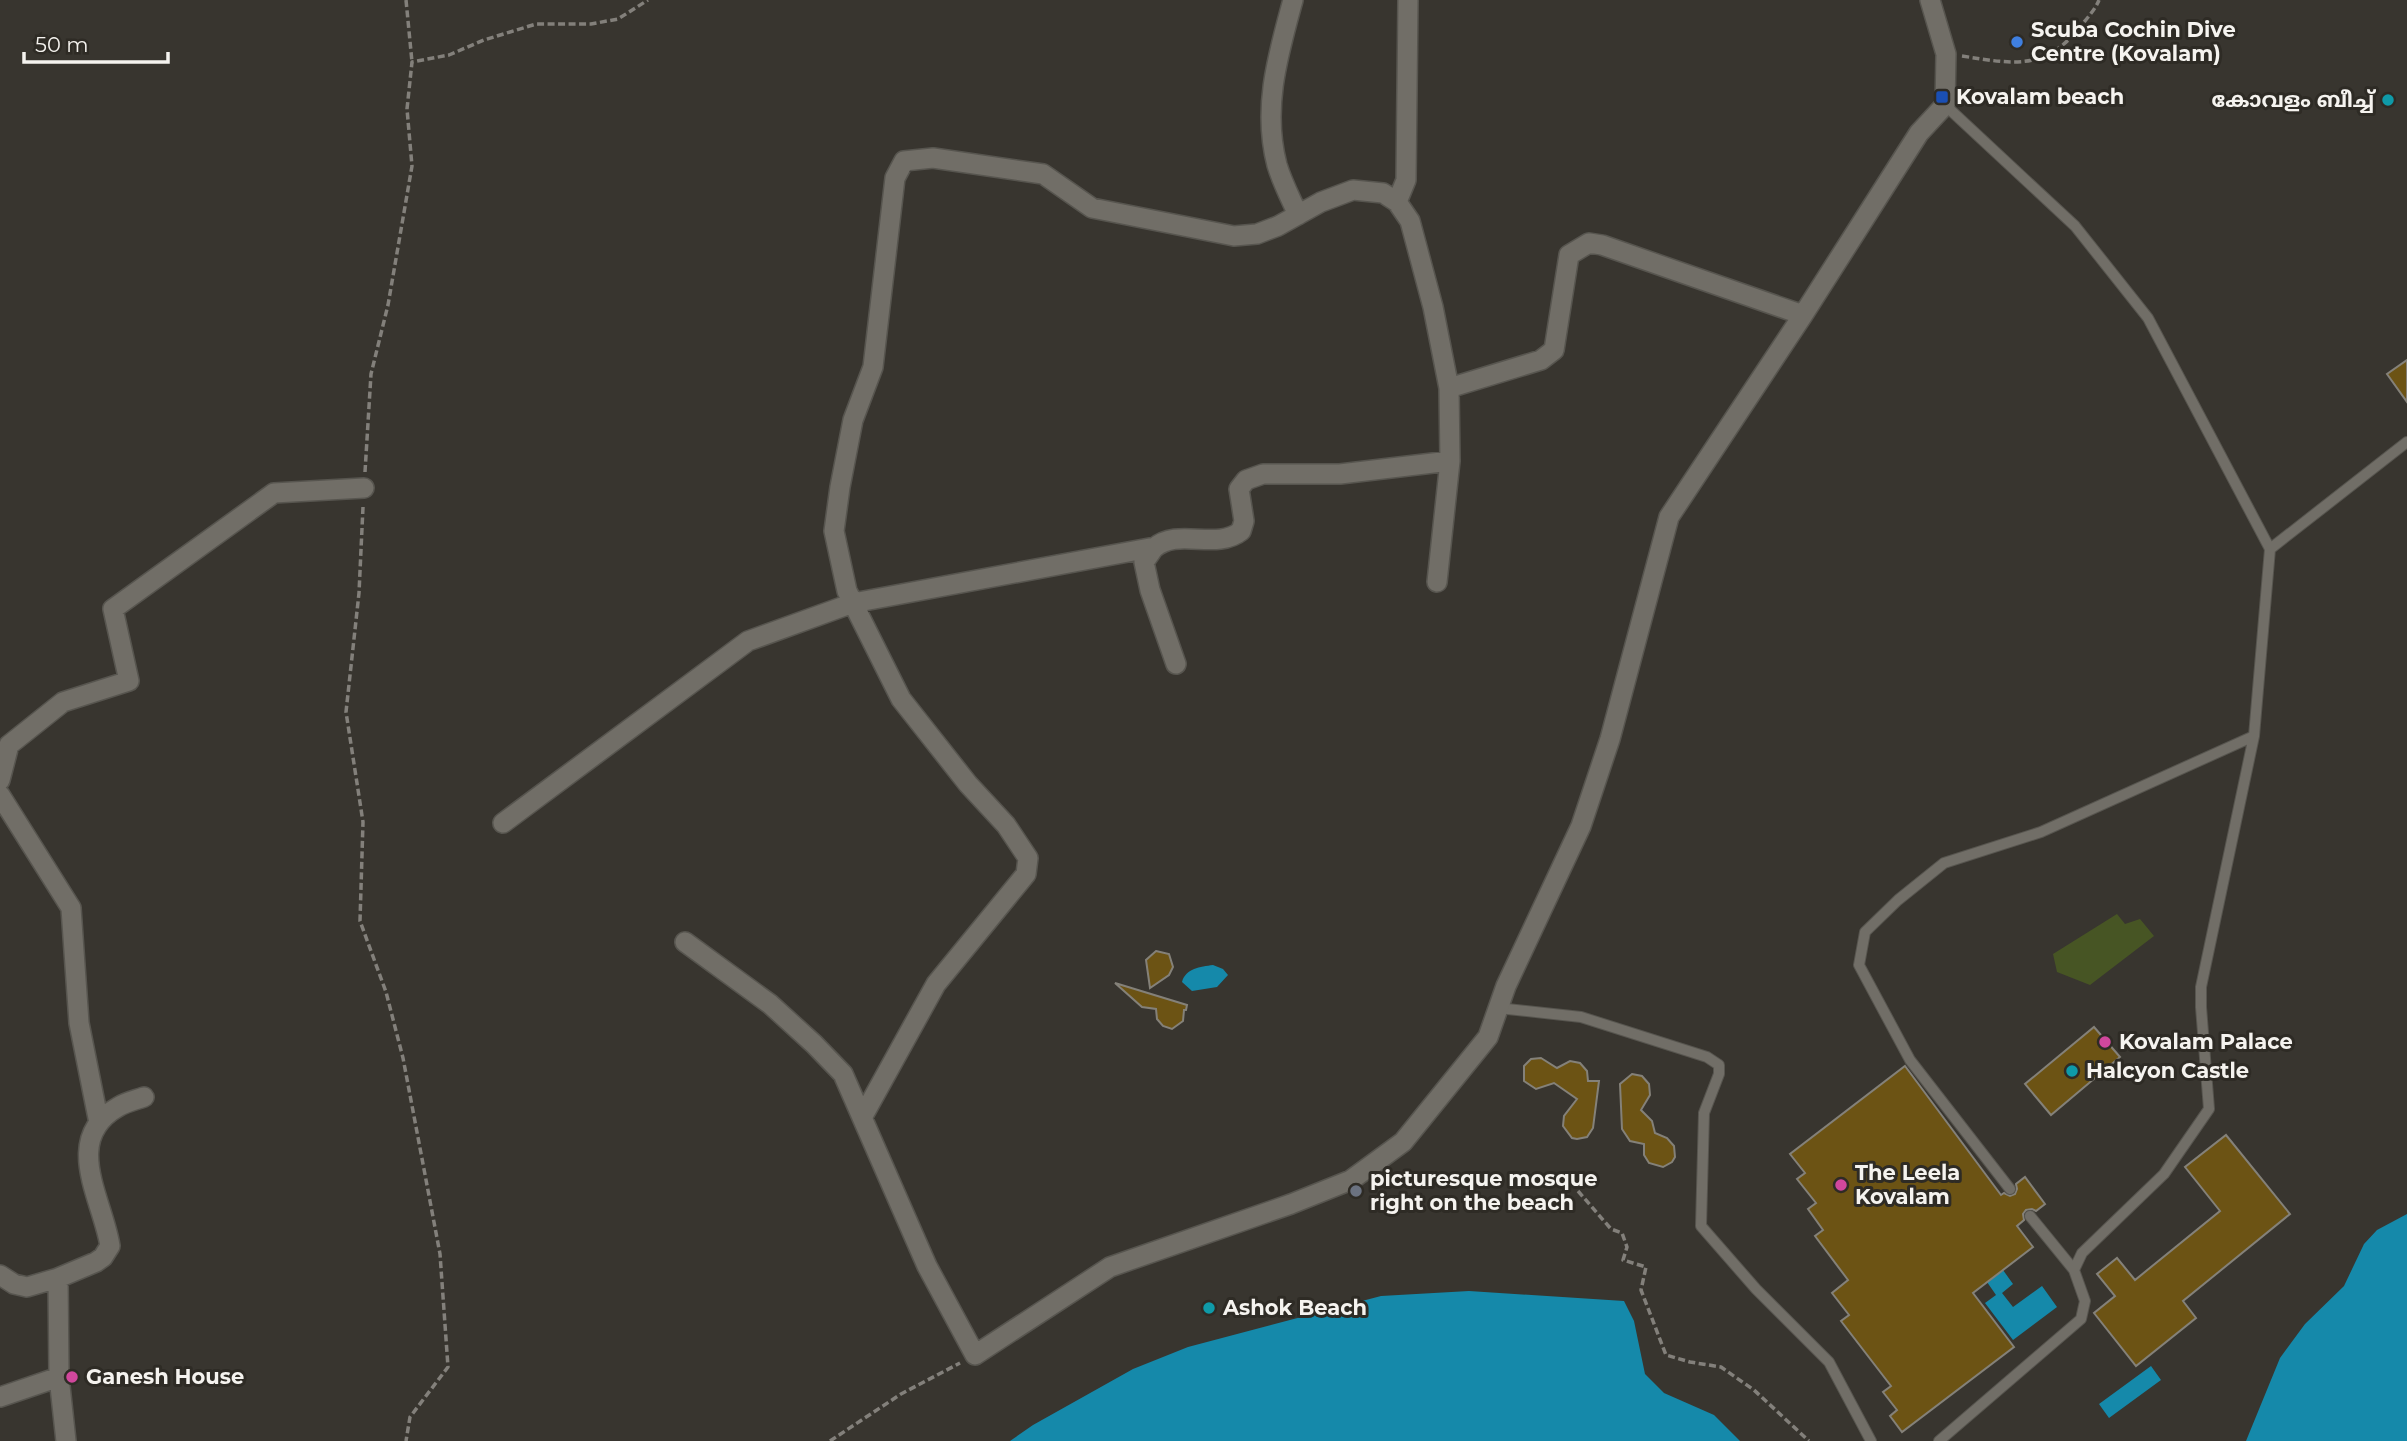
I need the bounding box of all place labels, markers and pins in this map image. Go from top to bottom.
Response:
place label: Scuba Cochin Dive Centre (Kovalam) [2031,17,2236,66]
marker: Scuba Cochin Dive Centre (Kovalam) [2009,34,2025,50]
place label: Kovalam beach [1956,84,2124,109]
place label: കോവളം ബീച്ച് [2211,87,2376,113]
marker: Kovalam beach [1934,89,1950,105]
marker: കോവളം ബീച്ച് [2380,92,2396,108]
place label: Kovalam Palace [2119,1029,2293,1054]
marker: Kovalam Palace [2097,1034,2113,1050]
place label: Halcyon Castle [2086,1058,2249,1083]
marker: Halcyon Castle [2064,1063,2080,1079]
place label: The Leela Kovalam [1855,1160,1960,1209]
place label: picturesque mosque right on the beach [1370,1166,1598,1215]
marker: The Leela Kovalam [1833,1177,1849,1193]
marker: picturesque mosque right on the beach [1348,1183,1364,1199]
place label: Ashok Beach [1222,1295,1367,1320]
marker: Ashok Beach [1201,1300,1217,1316]
place label: Ganesh House [86,1364,244,1389]
marker: Ganesh House [64,1369,80,1385]

